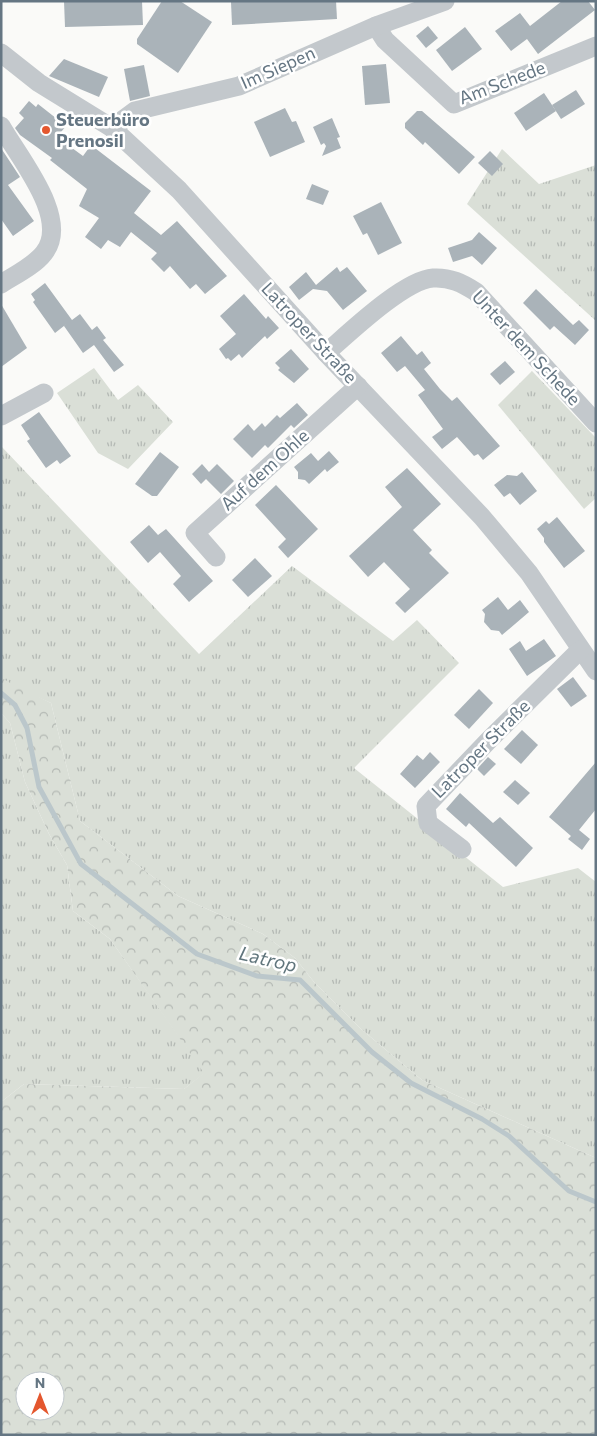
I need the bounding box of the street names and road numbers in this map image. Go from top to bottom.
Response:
street label: Im Siepen [237,41,318,93]
street label: Am Schede [455,56,548,109]
street label: Latroper Straße [257,277,362,387]
street label: Unter dem Schede [468,285,586,409]
street label: Auf dem Ohle [216,424,313,515]
street label: Latroper Straße [427,695,534,802]

